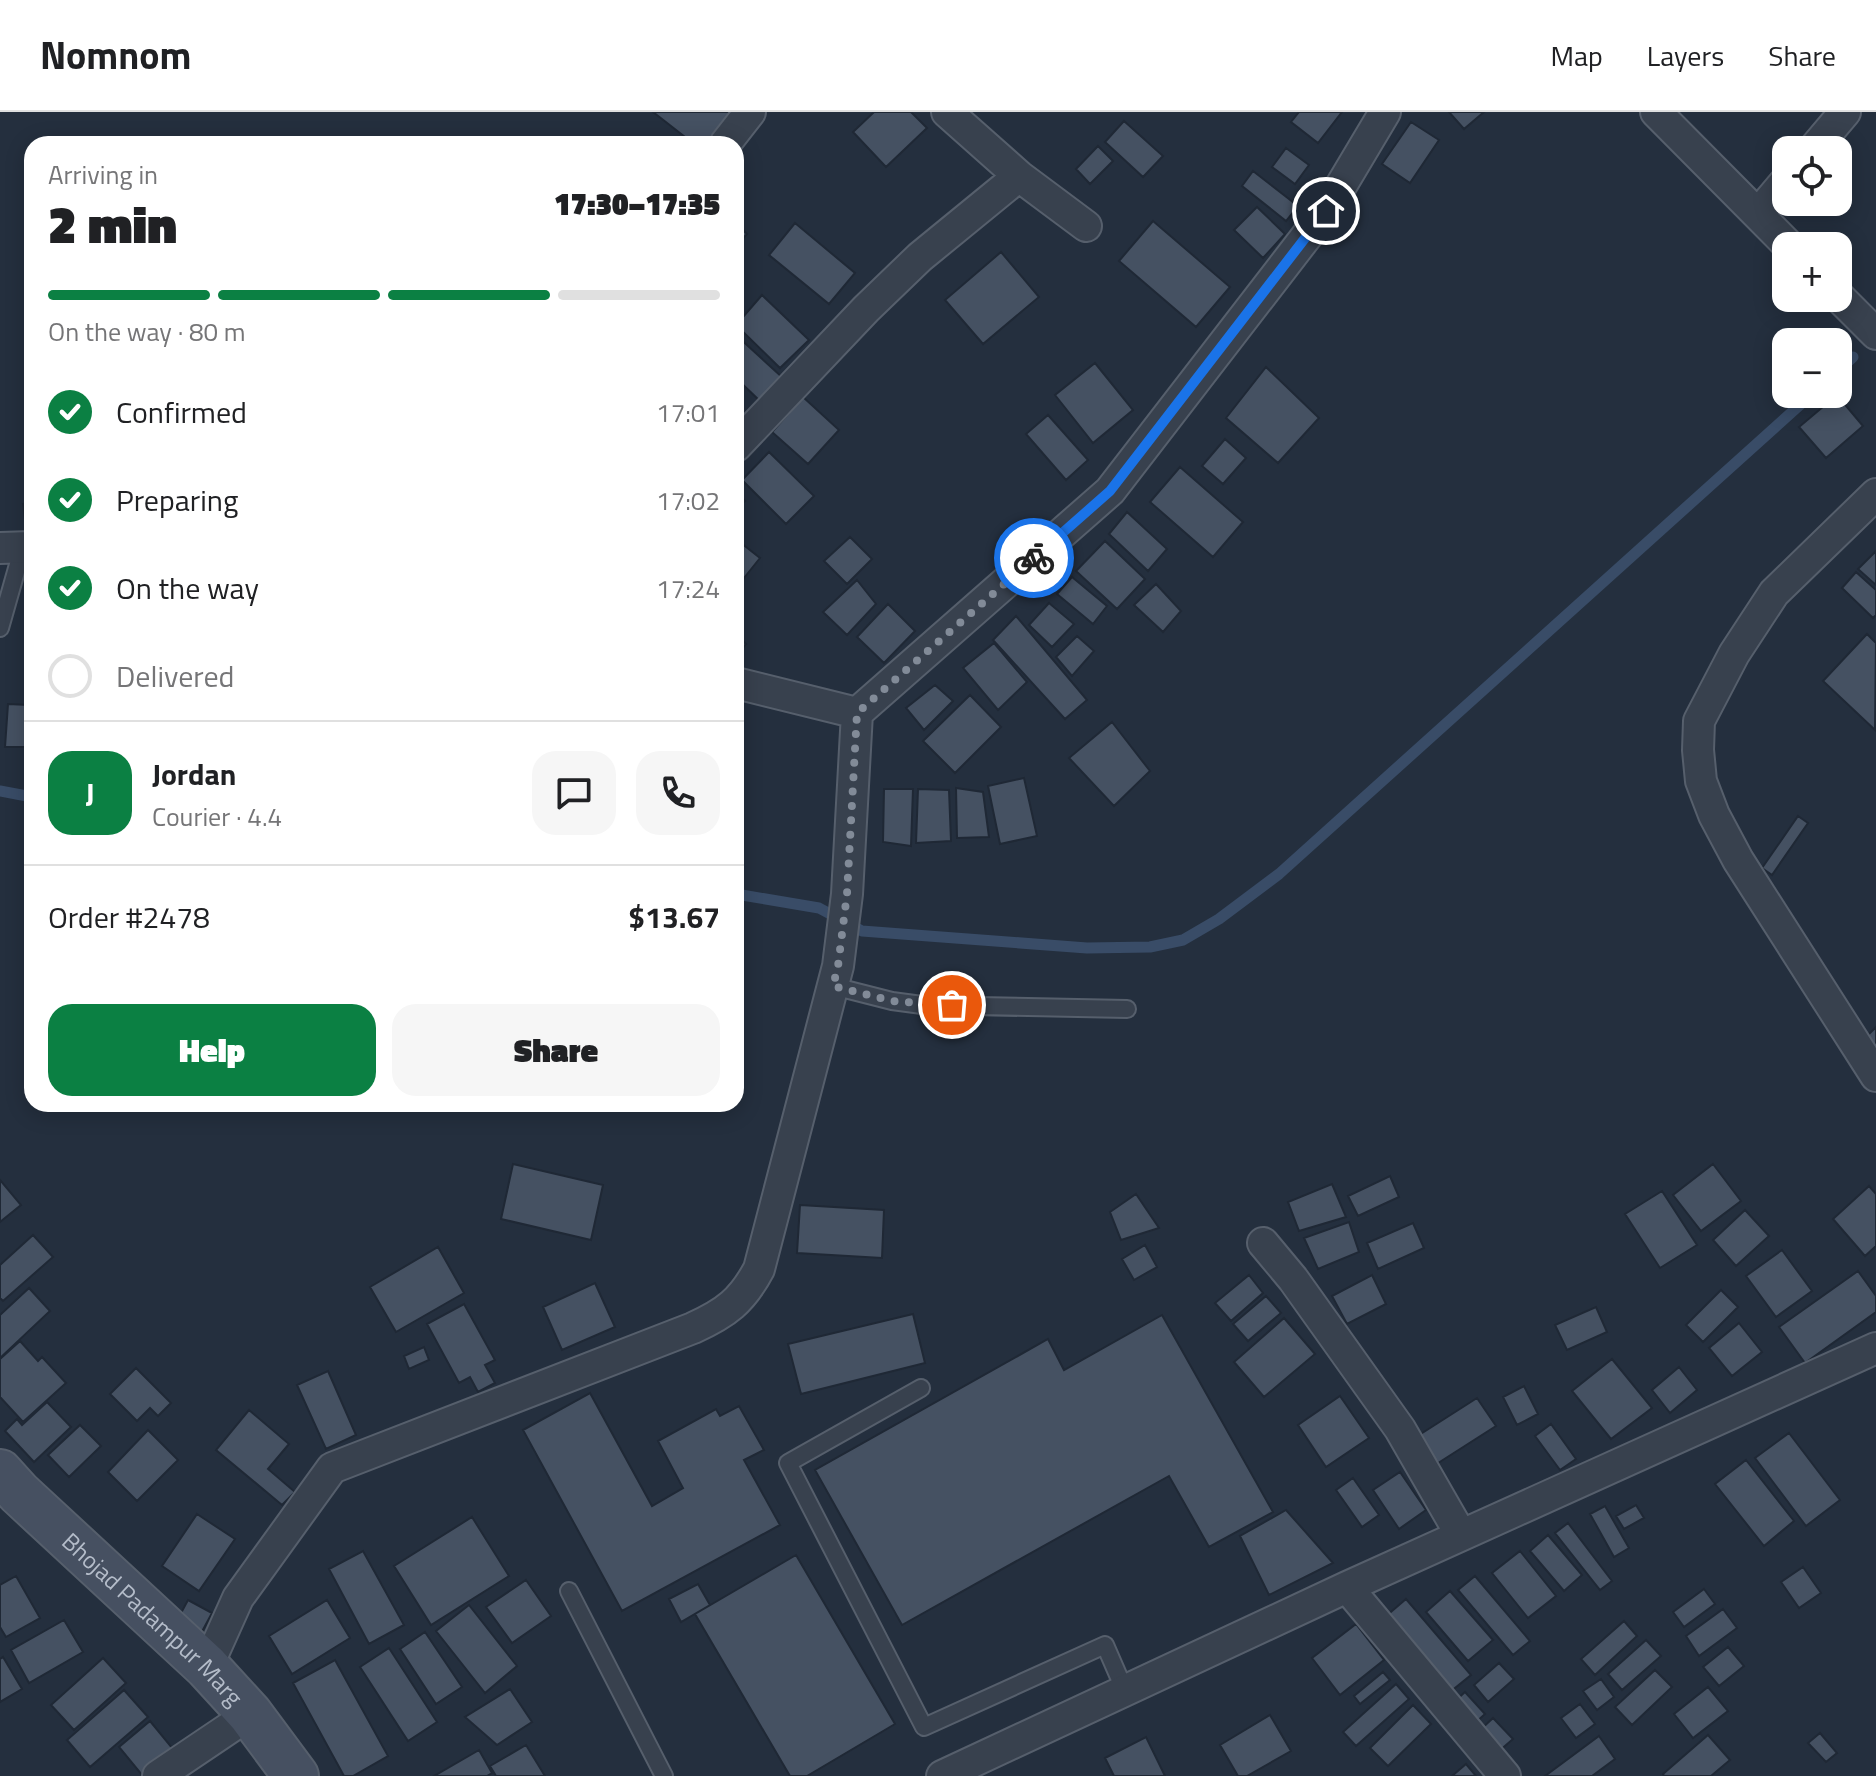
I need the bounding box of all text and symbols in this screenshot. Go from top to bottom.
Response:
text: Nomnom [40,26,191,84]
text: Map [1550,34,1603,77]
text: Layers [1647,34,1724,77]
text: Share [1768,34,1836,77]
map controls [1772,136,1852,408]
button: locate [1772,136,1852,216]
text: Arriving in [48,155,158,194]
pin [1292,177,1360,245]
text: 17:30–17:35 [554,181,720,227]
text: 2 min [48,184,177,263]
icon: home [1304,189,1348,233]
button: + [1772,232,1852,312]
text: On the way · 80 m [48,312,246,351]
button: − [1772,328,1852,408]
text: Confirmed [116,389,247,435]
icon: check [48,390,92,434]
text: 17:01 [656,393,720,432]
text: Preparing [116,477,238,523]
icon: check [48,478,92,522]
text: 17:02 [656,481,720,520]
courier [994,518,1074,598]
icon: bike [1012,536,1056,580]
text: On the way [116,565,259,611]
icon: check [48,566,92,610]
text: 17:24 [656,569,720,608]
text: Delivered [116,653,234,699]
text: Jordan [152,751,236,797]
button: chat [532,751,616,835]
button: phone [636,751,720,835]
text: J [85,770,95,816]
text: Courier · 4.4 [152,797,282,836]
text: Order #2478 [48,894,210,940]
text: $13.67 [628,894,720,940]
pin [918,971,986,1039]
icon: bag [930,983,974,1027]
button: Help [48,1004,376,1096]
button: Share [392,1004,720,1096]
street label: Bhojad Padampur Marg [54,1524,252,1714]

